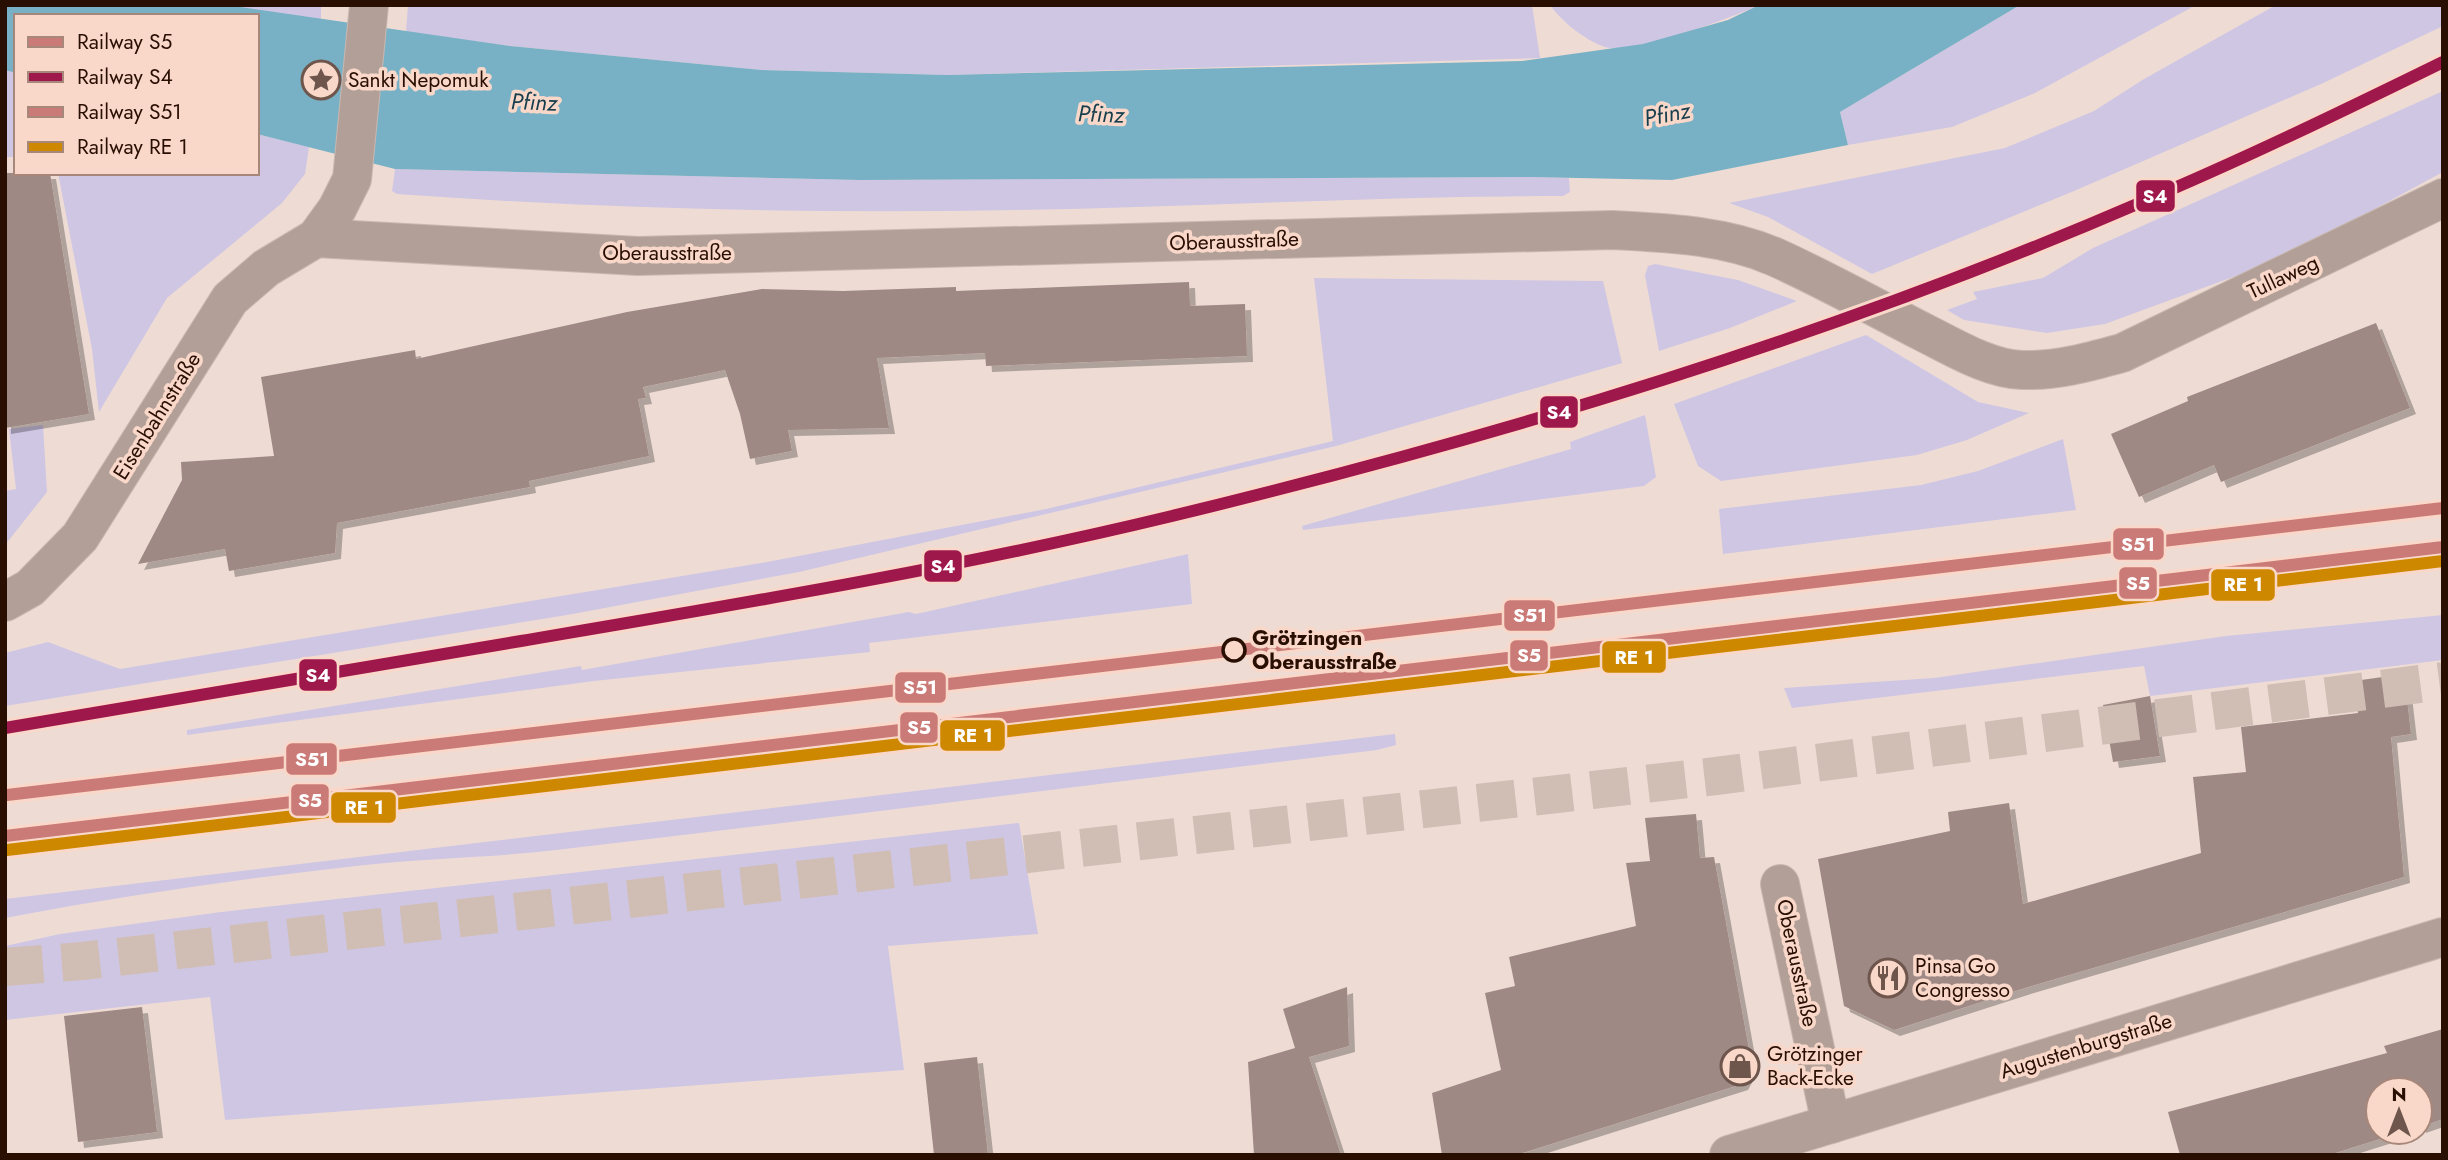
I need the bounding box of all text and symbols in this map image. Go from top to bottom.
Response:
legend [14,14,259,175]
text: Railway S5 [77,27,172,57]
place icon: Sankt Nepomuk [300,59,342,101]
text: Railway S4 [77,62,173,92]
place label: Sankt Nepomuk [348,65,489,95]
water label: Pfinz [510,84,560,120]
water label: Pfinz [1641,93,1695,135]
water label: Pfinz [1077,96,1127,132]
text: Railway S51 [77,97,182,127]
text: Railway RE 1 [77,132,188,162]
line badge: S4 [2135,179,2176,213]
text: S4 [2142,183,2168,210]
street label: Oberausstraße [1169,224,1299,258]
street label: Oberausstraße [602,238,732,268]
street label: Tullaweg [2242,247,2324,307]
street label: Eisenbahnstraße [106,346,208,485]
line badge: S4 [1539,395,1579,429]
text: S4 [1546,399,1572,426]
line badge: S51 [2112,527,2165,561]
text: S51 [2121,531,2155,558]
line badge: S4 [923,549,963,583]
text: S4 [930,553,956,580]
line badge: S5 [2118,566,2158,600]
line badge: RE 1 [2210,568,2276,602]
text: S5 [2126,570,2150,597]
text: RE 1 [2223,571,2263,598]
line badge: S51 [1503,599,1556,632]
text: S51 [1513,602,1547,629]
place label: Grötzingen Oberausstraße [1252,623,1397,677]
marker: Grötzingen Oberausstraße [1222,638,1246,662]
line badge: S5 [1509,639,1549,672]
line badge: RE 1 [1601,640,1667,674]
text: S5 [1517,642,1541,669]
text: RE 1 [1614,644,1654,671]
line badge: S4 [298,658,338,692]
text: S4 [305,662,331,689]
line badge: S51 [894,671,947,704]
text: S51 [903,674,937,701]
line badge: S5 [899,711,939,744]
text: S5 [907,714,931,741]
line badge: RE 1 [939,719,1006,752]
text: RE 1 [953,722,993,749]
line badge: S51 [285,742,338,776]
text: S51 [295,746,329,773]
line badge: S5 [290,783,330,817]
text: S5 [298,787,322,814]
line badge: RE 1 [330,791,397,824]
text: RE 1 [344,794,384,821]
street label: Oberausstraße [1769,896,1825,1030]
place label: Pinsa Go Congresso [1915,951,2010,1005]
restaurant icon: Pinsa Go Congresso [1867,957,1909,999]
street label: Augustenburgstraße [1996,1006,2176,1086]
place label: Grötzinger Back-Ecke [1767,1039,1864,1093]
shop icon: Grötzinger Back-Ecke [1719,1045,1761,1087]
north arrow [2364,1076,2434,1146]
text: N [2391,1081,2407,1108]

